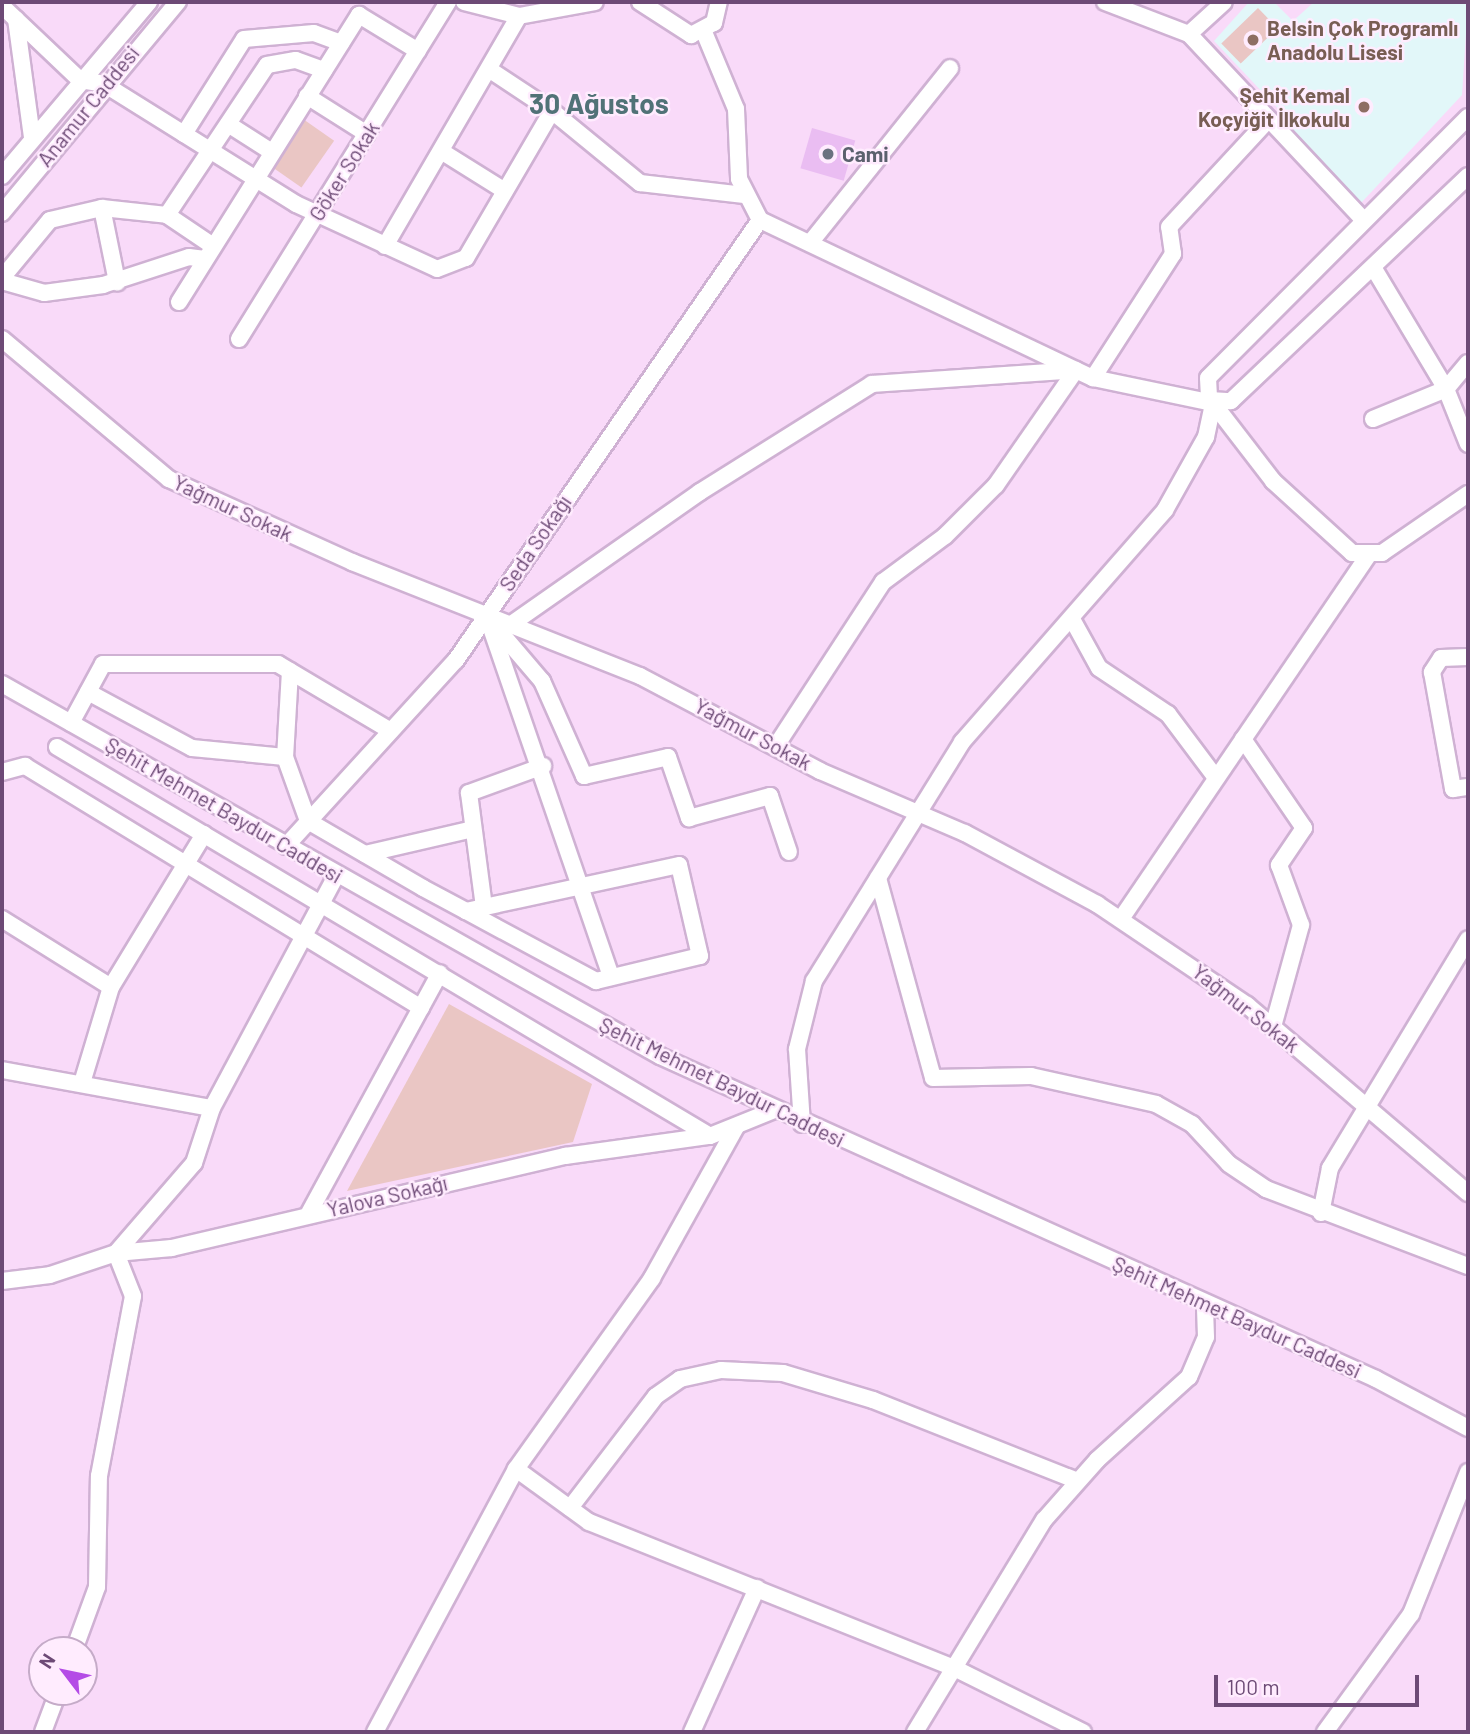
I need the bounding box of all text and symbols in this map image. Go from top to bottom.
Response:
place label: Belsin Çok Programlı Anadolu Lisesi [1267,15,1458,65]
marker: Belsin Çok Programlı Anadolu Lisesi [1245,32,1261,48]
street label: Anamur Caddesi [32,41,144,171]
place label: Şehit Kemal Koçyiğit İlkokulu [1198,82,1350,132]
district label: 30 Ağustos [529,86,669,120]
marker: Şehit Kemal Koçyiğit İlkokulu [1356,99,1372,115]
street label: Göker Sokak [303,117,385,225]
place label: Cami [842,141,889,167]
marker: Cami [820,146,836,162]
street label: Yağmur Sokak [169,469,297,547]
street label: Seda Sokağı [494,490,576,596]
street label: Yağmur Sokak [690,693,816,775]
street label: Şehit Mehmet Baydur Caddesi [101,732,347,888]
street label: Yağmur Sokak [1188,958,1304,1058]
street label: Şehit Mehmet Baydur Caddesi [595,1012,849,1152]
street label: Yalova Sokağı [324,1170,450,1222]
street label: Şehit Mehmet Baydur Caddesi [1109,1251,1365,1383]
north arrow [28,1636,98,1706]
text: N [33,1649,60,1672]
scale bar [1218,1660,1423,1704]
text: 100 m [1227,1674,1280,1699]

